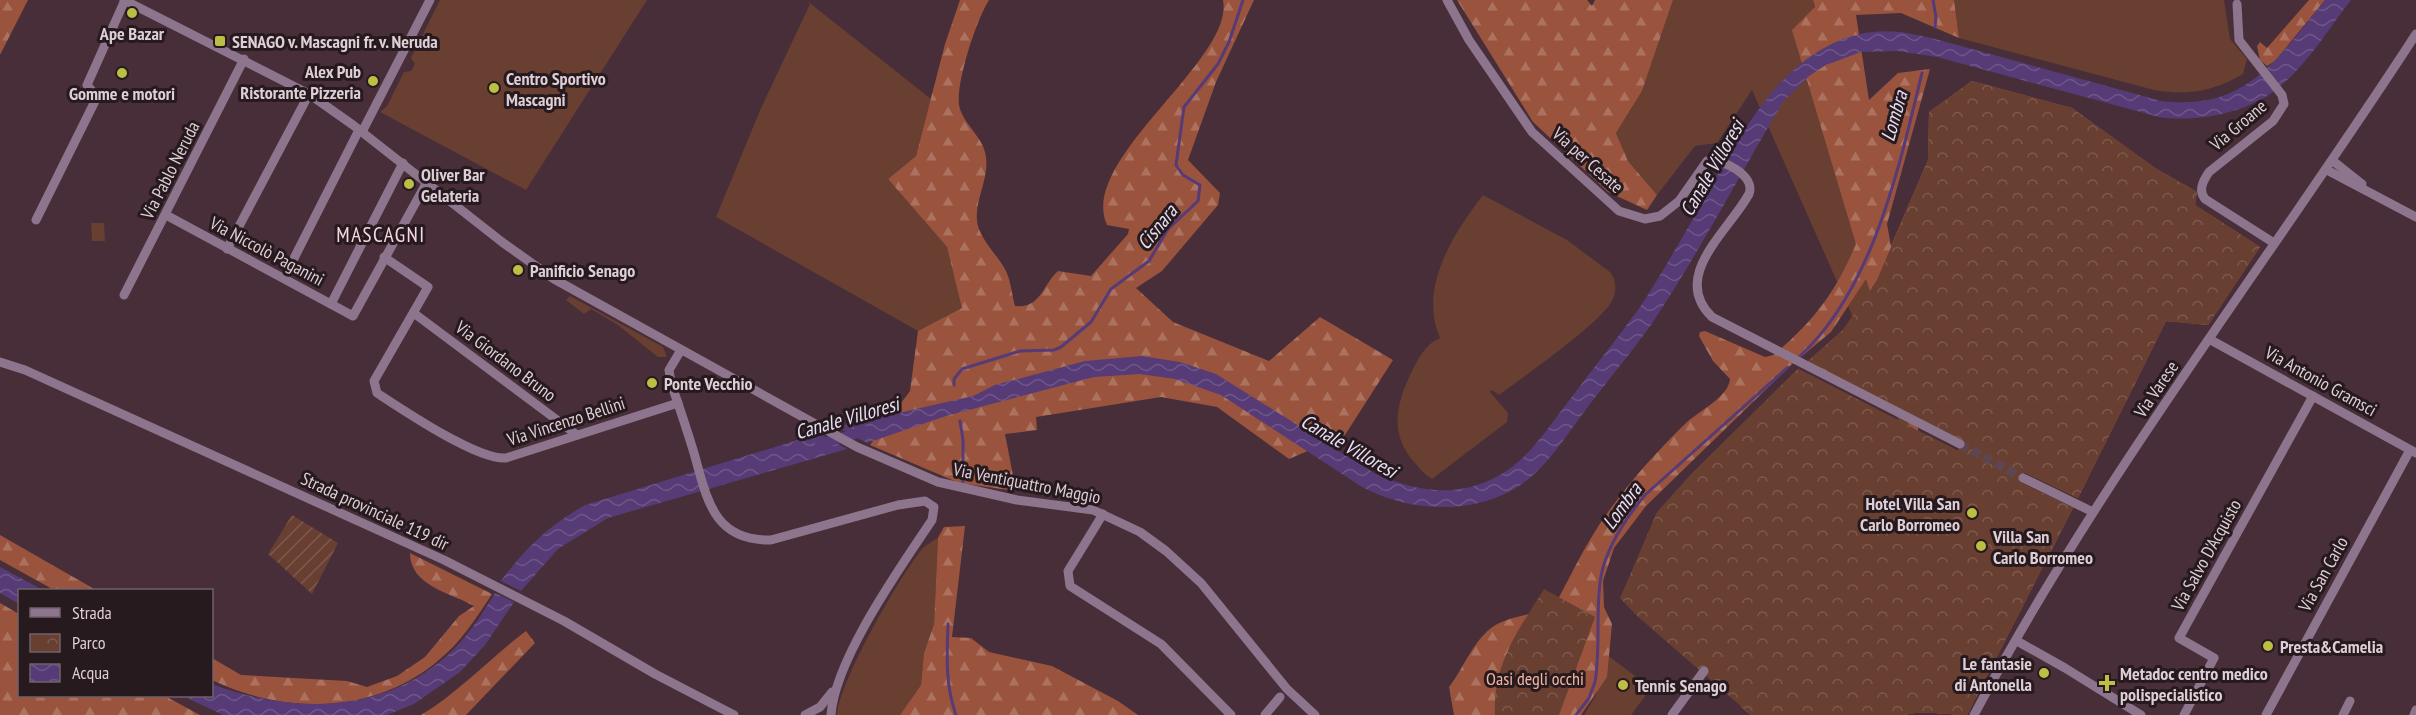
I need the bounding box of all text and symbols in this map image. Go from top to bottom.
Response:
marker: Ape Bazar [125,6,139,20]
place label: Ape Bazar [99,22,165,45]
place label: SENAGO v. Mascagni fr. v. Neruda [232,30,438,53]
marker: SENAGO v. Mascagni fr. v. Neruda [213,34,227,48]
place label: Alex Pub Ristorante Pizzeria [240,60,361,104]
marker: Gomme e motori [115,66,129,80]
place label: Centro Sportivo Mascagni [506,67,606,111]
marker: Alex Pub Ristorante Pizzeria [366,74,380,88]
marker: Centro Sportivo Mascagni [487,81,501,95]
place label: Gomme e motori [69,82,175,105]
water label: Lombra [1874,87,1914,144]
street label: Via Groane [2204,95,2271,156]
water label: Canale Villoresi [1674,113,1751,221]
street label: Via Pablo Neruda [135,117,204,224]
street label: Via per Cesate [1547,121,1628,198]
place label: Oliver Bar Gelateria [421,163,485,207]
marker: Oliver Bar Gelateria [402,177,416,191]
water label: Cisnara [1131,198,1184,255]
street label: Via Niccolò Paganini [205,211,328,291]
district label: MASCAGNI [336,221,426,248]
place label: Panificio Senago [530,259,635,282]
marker: Panificio Senago [511,263,525,277]
street label: Via Giordano Bruno [450,315,561,406]
street label: Via Antonio Gramsci [2260,340,2381,421]
street label: Via Varese [2128,356,2183,423]
place label: Ponte Vecchio [664,372,752,395]
marker: Ponte Vecchio [645,376,659,390]
water label: Canale Villoresi [792,390,904,445]
street label: Via Vincenzo Bellini [503,391,628,451]
water label: Canale Villoresi [1296,408,1404,485]
street label: Via Ventiquattro Maggio [950,457,1103,509]
street label: Strada provinciale 119 dir [297,467,453,555]
water label: Lombra [1596,477,1648,534]
place label: Hotel Villa San Carlo Borromeo [1860,492,1960,536]
street label: Via Salvo D'Acquisto [2165,495,2246,616]
marker: Hotel Villa San Carlo Borromeo [1965,506,1979,520]
place label: Villa San Carlo Borromeo [1992,525,2093,569]
street label: Via San Carlo [2293,532,2353,616]
marker: Villa San Carlo Borromeo [1974,539,1988,553]
legend [18,589,213,697]
text: Strada [72,601,112,624]
text: Parco [72,631,106,654]
place label: Presta&Camelia [2280,635,2383,658]
marker: Presta&Camelia [2261,639,2275,653]
place label: Le fantasie di Antonella [1955,652,2032,696]
text: Acqua [72,661,109,684]
place label: Metadoc centro medico polispecialistico [2120,662,2268,706]
marker: Le fantasie di Antonella [2037,666,2051,680]
park label: Oasi degli occhi [1486,667,1584,690]
place label: Tennis Senago [1635,674,1727,697]
marker: Metadoc centro medico polispecialistico [2098,674,2116,692]
marker: Tennis Senago [1616,678,1630,692]

